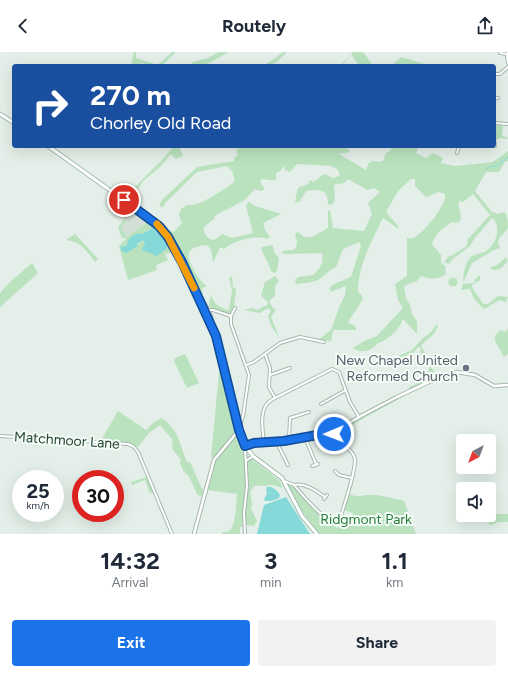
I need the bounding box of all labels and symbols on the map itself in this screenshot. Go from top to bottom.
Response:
pin [107,183,141,217]
place label: New Chapel United Reformed Church [336,352,458,385]
marker: New Chapel United Reformed Church [461,363,471,373]
position arrow [313,413,355,455]
street label: Matchmoor Lane [14,428,121,453]
north arrow [456,434,496,474]
speed limit sign: 30 [72,470,124,522]
park label: Ridgmont Park [320,511,412,528]

